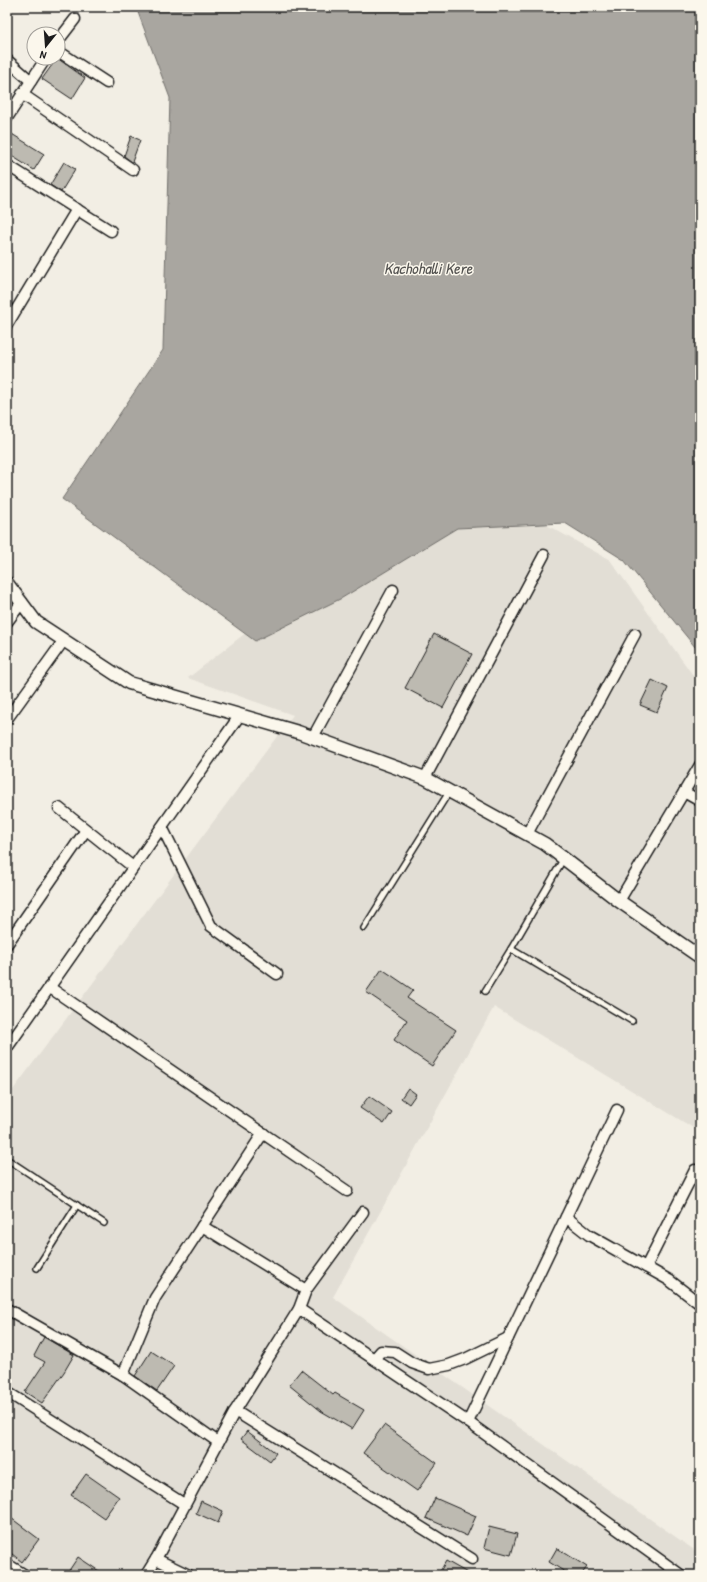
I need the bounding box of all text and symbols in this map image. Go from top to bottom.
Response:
north arrow [26,26,66,66]
text: N [38,48,48,63]
water label: Kachohalli Kere [384,257,473,279]

